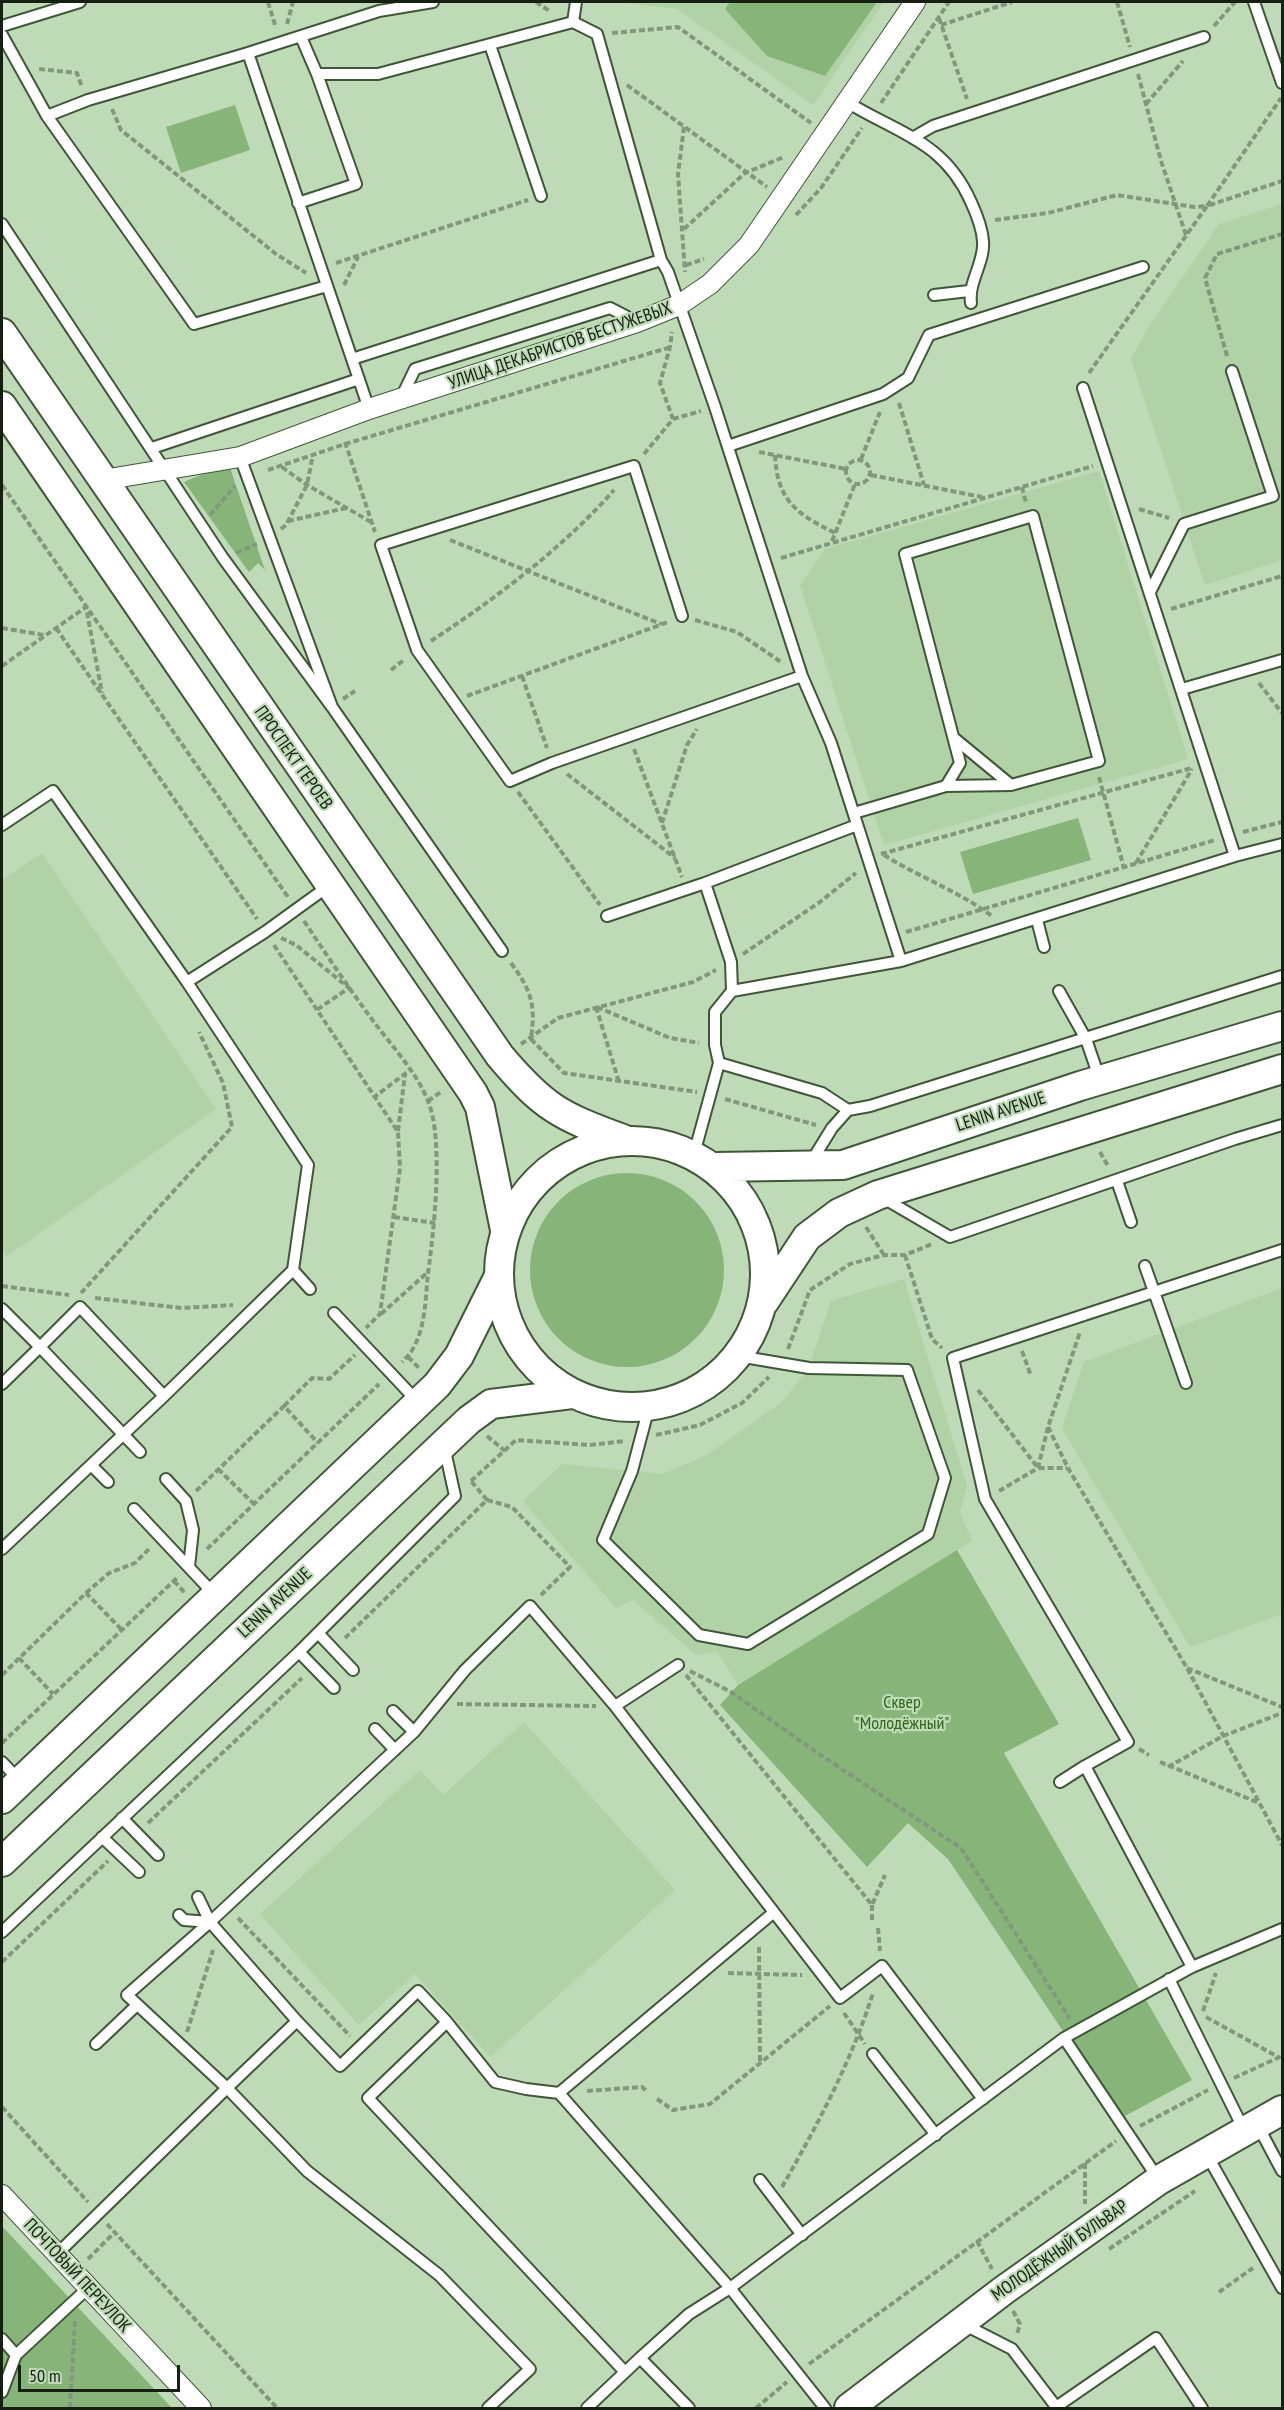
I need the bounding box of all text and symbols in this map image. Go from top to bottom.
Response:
street label: УЛИЦА ДЕКАБРИСТОВ БЕСТУЖЕВЫХ [445,298,675,394]
street label: ПРОСПЕКТ ГЕРОЕВ [249,702,337,814]
street label: LENIN AVENUE [953,1087,1049,1137]
street label: LENIN AVENUE [234,1563,316,1643]
park label: Сквер "Молодёжный" [855,1692,949,1734]
street label: МОЛОДЁЖНЫЙ БУЛЬВАР [988,2196,1132,2306]
street label: ПОЧТОВЫЙ ПЕРЕУЛОК [19,2215,135,2337]
scale bar [21,2353,183,2391]
text: 50 m [29,2364,61,2387]

